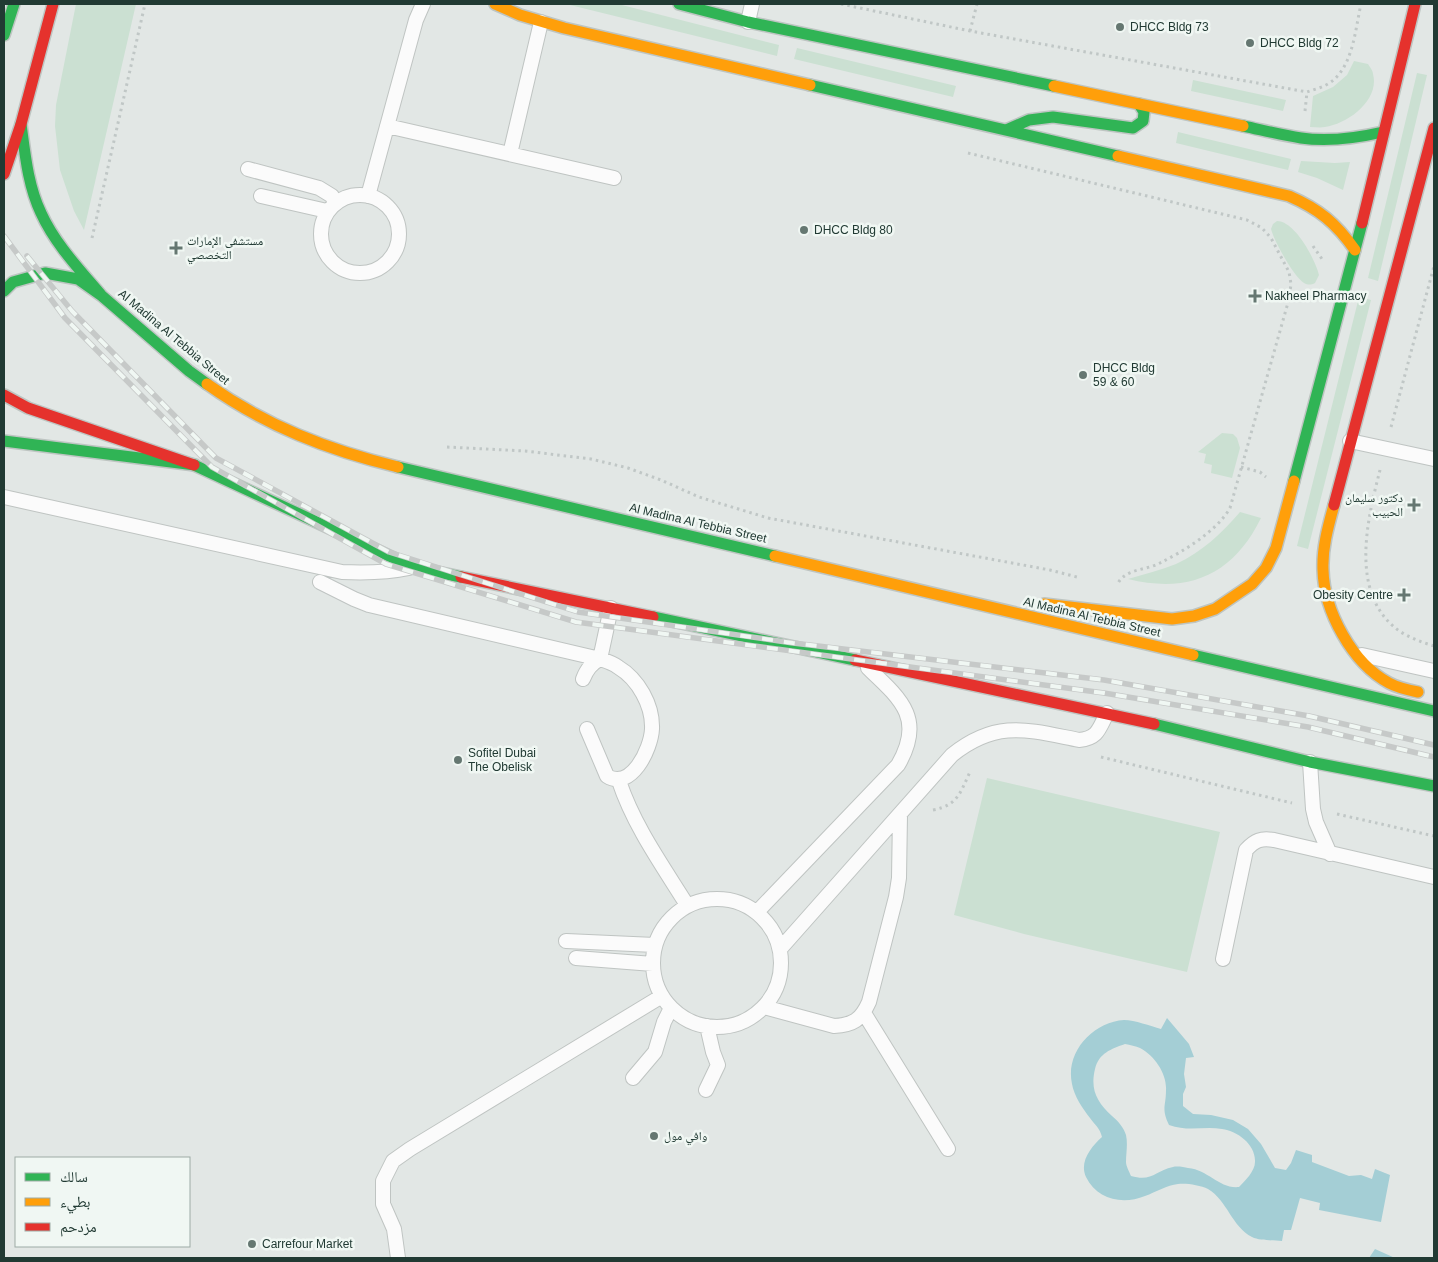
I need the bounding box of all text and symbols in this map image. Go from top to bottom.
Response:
place label: DHCC Bldg 73 [1130,20,1209,34]
marker: DHCC Bldg 73 [1114,21,1126,33]
place label: DHCC Bldg 72 [1260,36,1339,50]
marker: DHCC Bldg 72 [1244,37,1256,49]
place label: DHCC Bldg 80 [814,223,893,237]
marker: DHCC Bldg 80 [798,224,810,236]
place label: مستشفى الإمارات التخصصي [187,234,263,265]
marker: مستشفى الإمارات التخصصي [169,241,183,255]
street label: Al Madina Al Tebbia Street [116,286,233,388]
place label: Nakheel Pharmacy [1265,289,1366,303]
marker: Nakheel Pharmacy [1249,290,1261,302]
place label: DHCC Bldg 59 & 60 [1093,361,1155,389]
marker: DHCC Bldg 59 & 60 [1077,369,1089,381]
place label: دكتور سليمان الحبيب [1345,491,1403,519]
marker: دكتور سليمان الحبيب [1407,498,1421,512]
street label: Al Madina Al Tebbia Street [628,500,769,546]
place label: Obesity Centre [1313,588,1393,602]
marker: Obesity Centre [1397,588,1411,602]
street label: Al Madina Al Tebbia Street [1022,594,1163,640]
place label: Sofitel Dubai The Obelisk [468,746,536,774]
marker: Sofitel Dubai The Obelisk [452,754,464,766]
place label: وافي مول [664,1129,707,1146]
marker: وافي مول [648,1130,660,1142]
legend [15,1157,190,1247]
text: سالك [60,1168,88,1185]
text: بطيء [60,1193,90,1214]
text: مزدحم [60,1218,97,1237]
place label: Carrefour Market [262,1237,353,1251]
marker: Carrefour Market [246,1238,258,1250]

